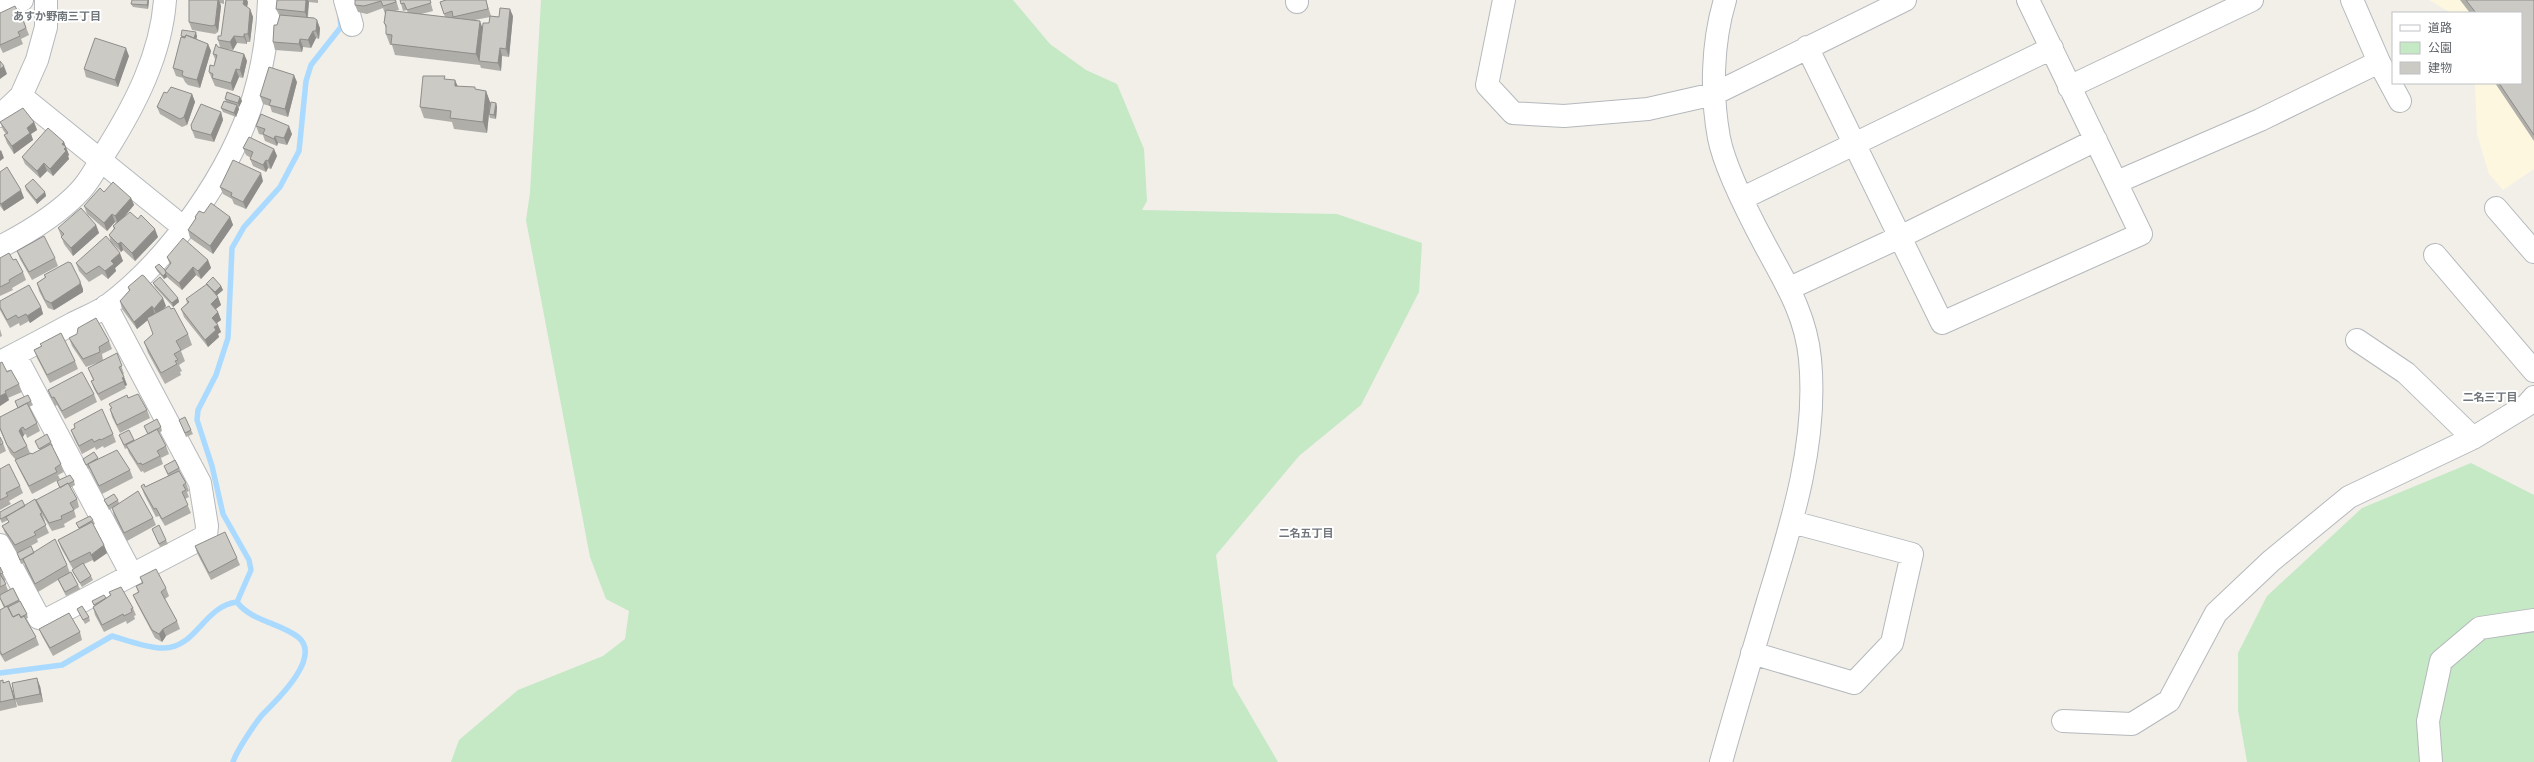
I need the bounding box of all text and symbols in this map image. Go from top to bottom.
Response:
district label: あすか野南三丁目 [13,10,101,23]
legend [2392,12,2522,84]
text: 道路 [2428,21,2452,35]
text: 公園 [2428,41,2452,55]
text: 建物 [2428,61,2452,75]
district label: 二名三丁目 [2463,391,2518,404]
district label: 二名五丁目 [1279,527,1334,540]

